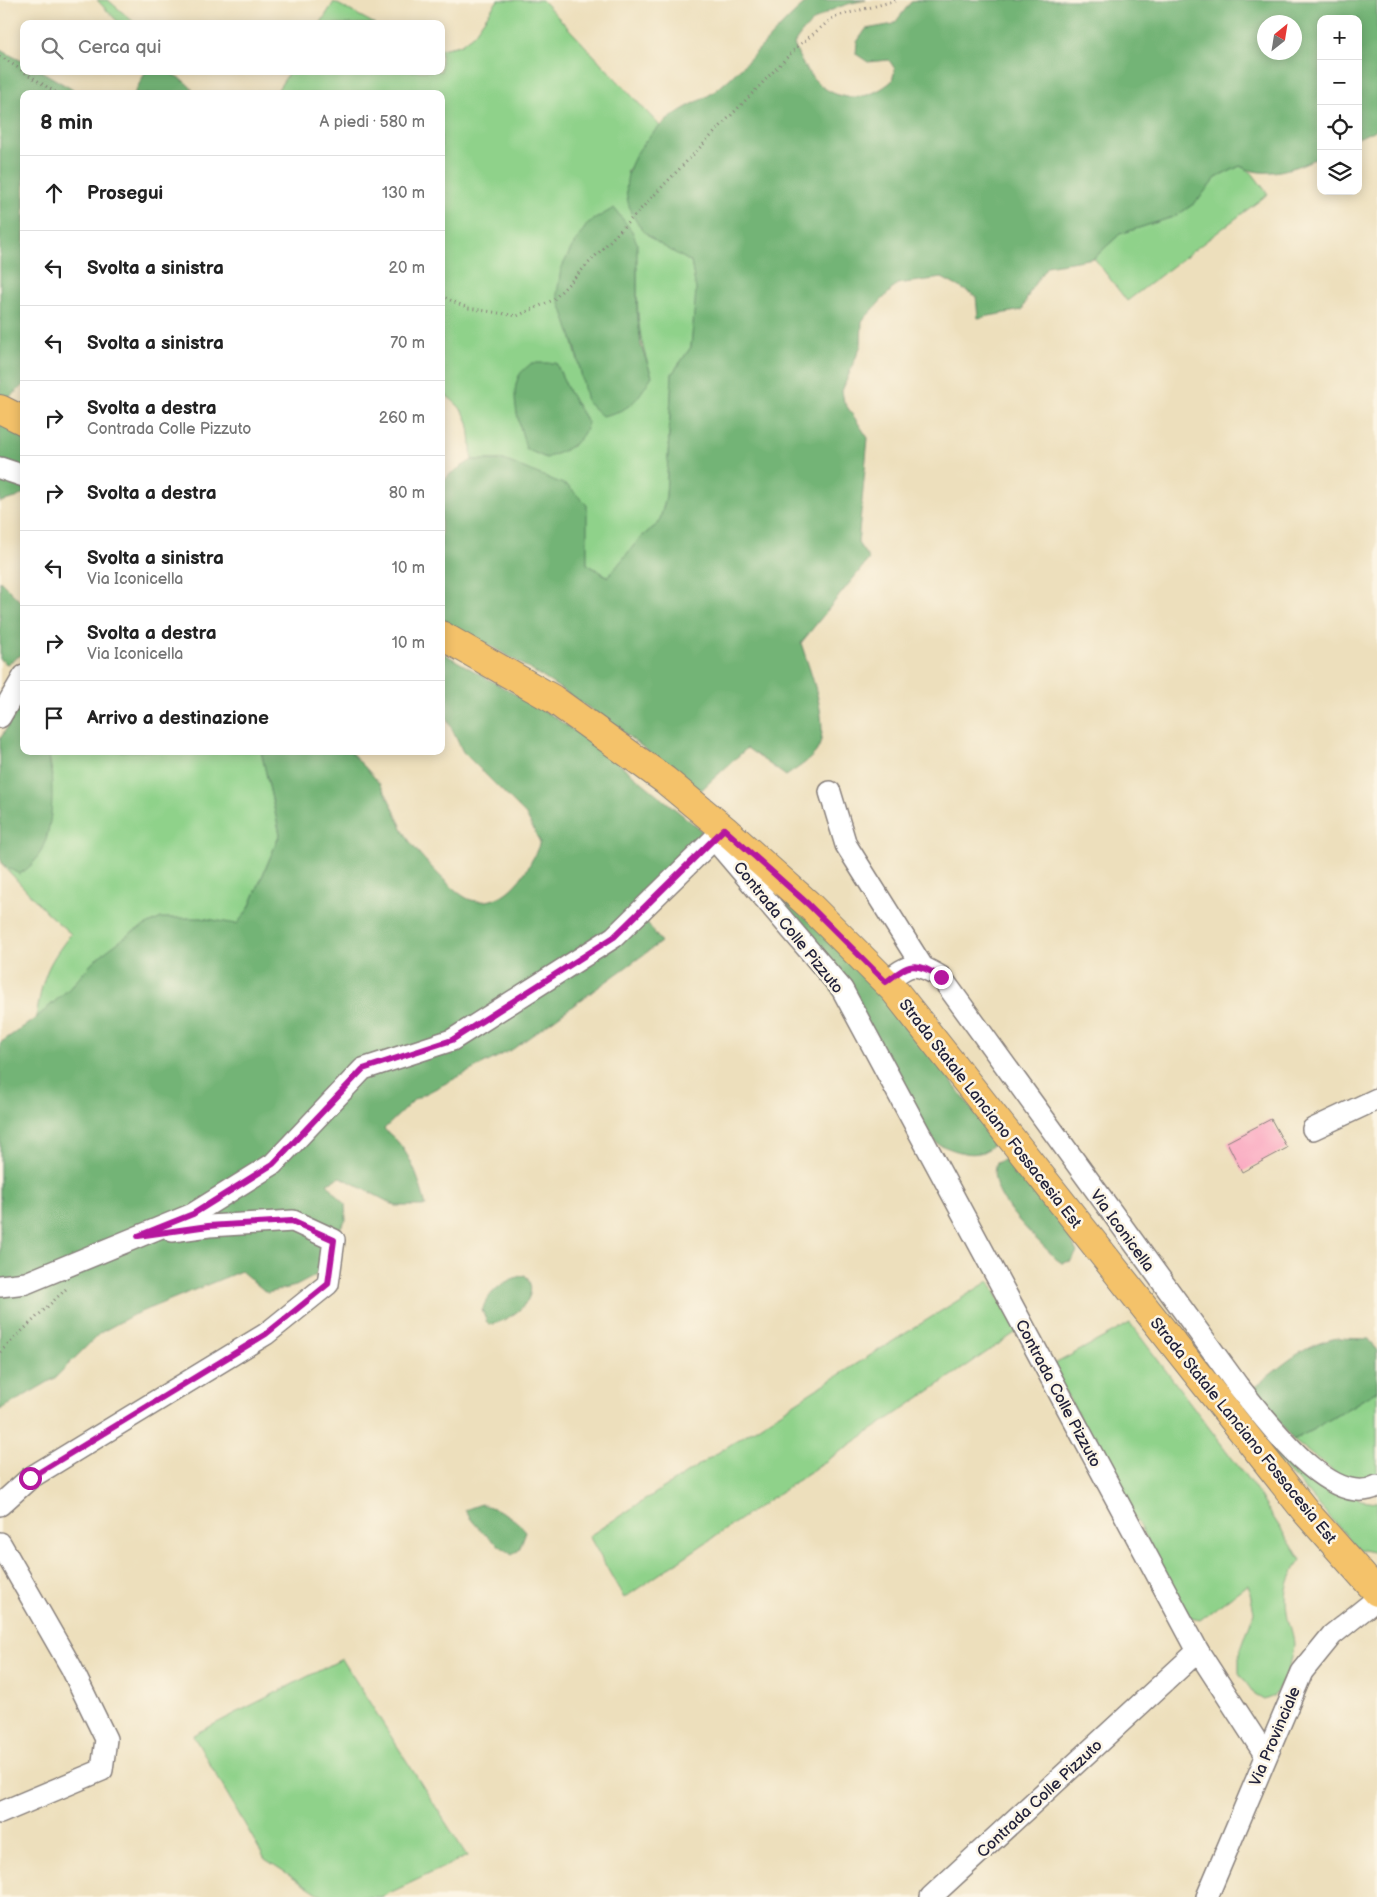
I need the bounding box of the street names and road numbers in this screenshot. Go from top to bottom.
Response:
street label: Contrada Colle Pizzuto [729,858,847,998]
street label: Strada Statale Lanciano Fossacesia Est [895,996,1085,1232]
street label: Via Iconicella [1086,1186,1158,1275]
street label: Strada Statale Lanciano Fossacesia Est [1146,1314,1340,1548]
street label: Contrada Colle Pizzuto [1011,1317,1105,1471]
street label: Via Provinciale [1246,1684,1305,1789]
street label: Contrada Colle Pizzuto [973,1736,1107,1862]

